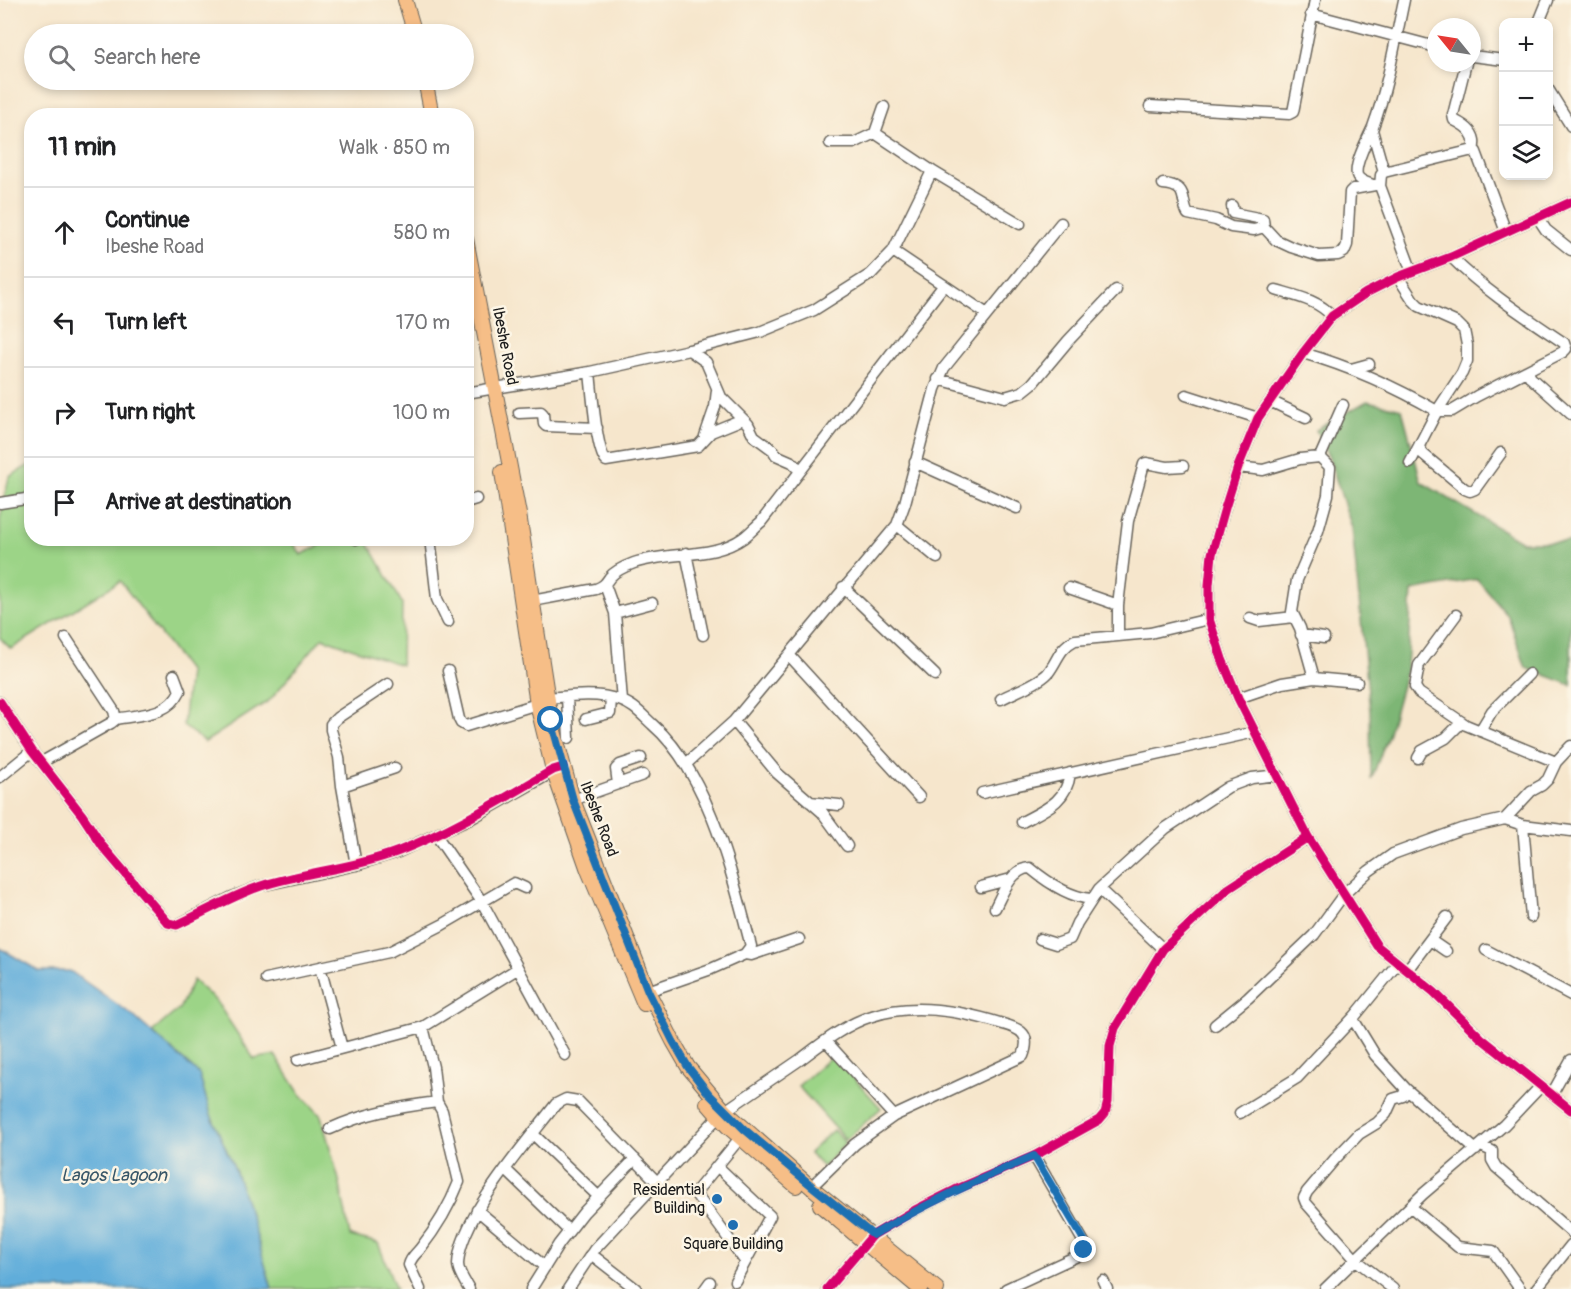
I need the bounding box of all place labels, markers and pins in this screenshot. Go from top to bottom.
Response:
place label: Residential Building [633,1180,705,1218]
marker: Residential Building [710,1192,724,1206]
marker: Square Building [726,1218,740,1232]
place label: Square Building [683,1234,783,1254]

